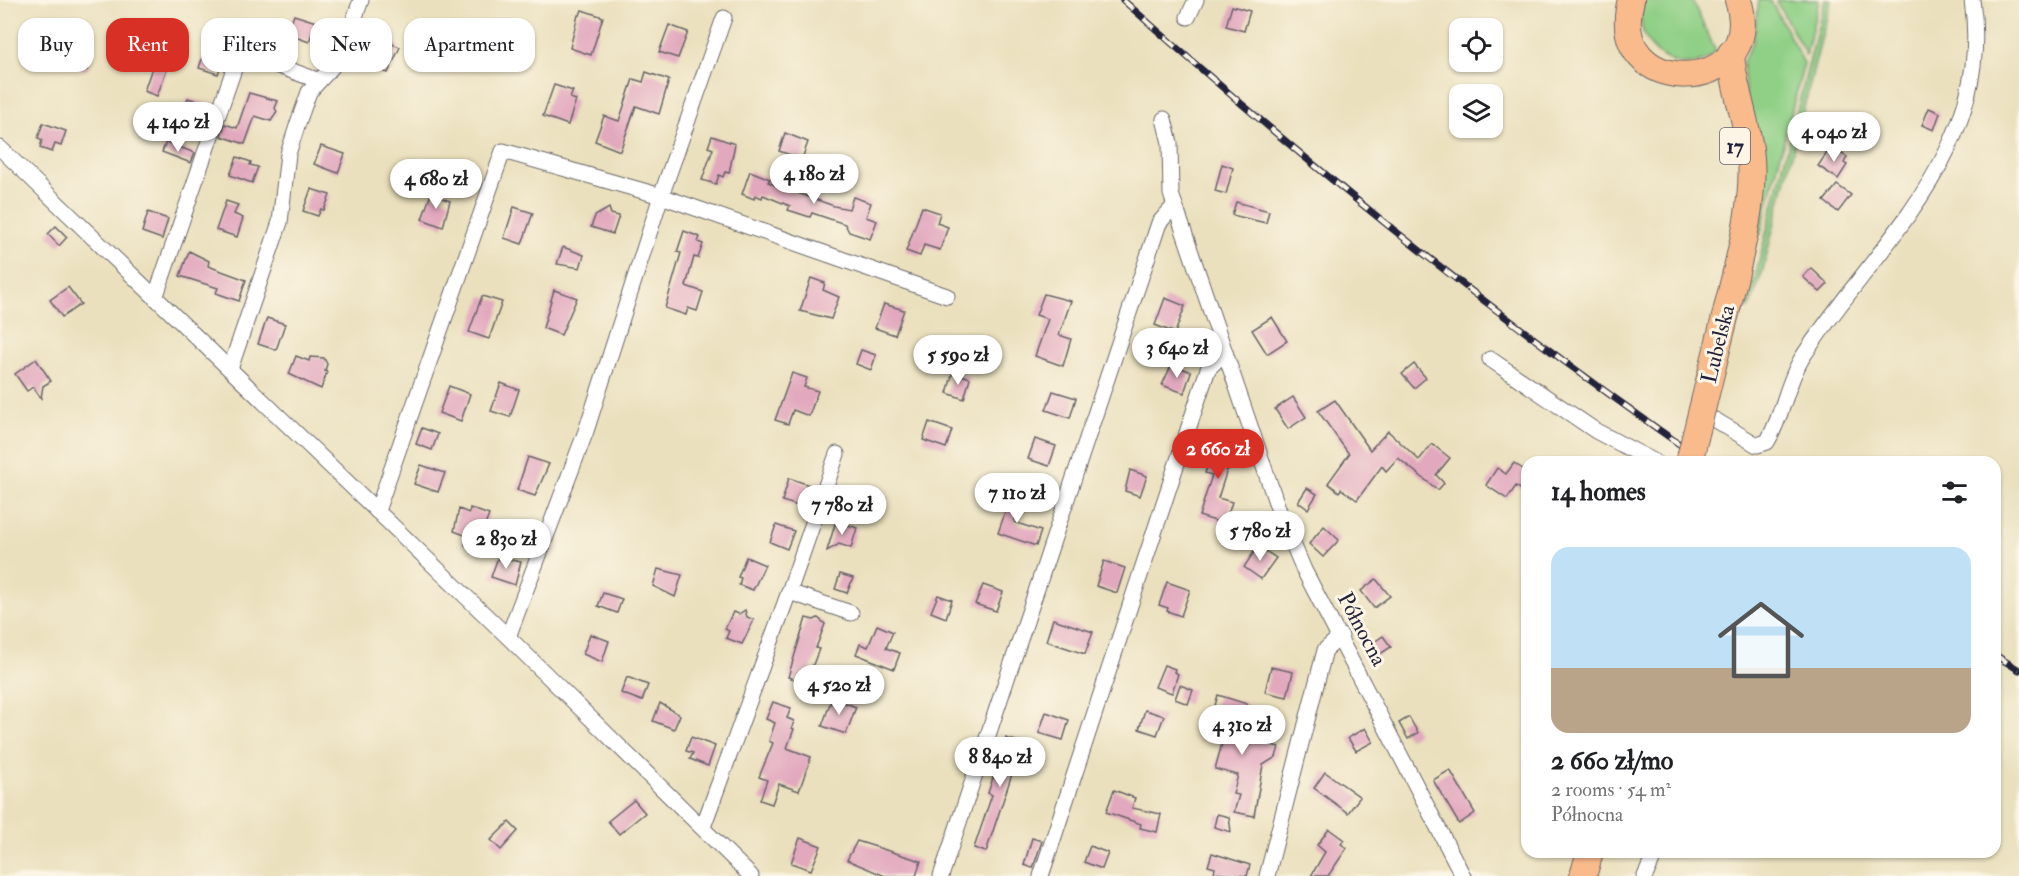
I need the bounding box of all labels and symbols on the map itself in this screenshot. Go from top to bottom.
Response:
pin: 4 140 zł [116,102,240,153]
pin: 4 040 zł [1772,112,1896,163]
road number: 17 [1720,128,1750,164]
pin: 4 180 zł [752,154,876,205]
pin: 4 680 zł [374,159,498,210]
street label: Lubelska [1695,301,1741,386]
pin: 3 640 zł [1115,328,1239,379]
pin: 5 590 zł [896,335,1020,386]
pin: 2 660 zł [1156,429,1280,480]
pin: 7 110 zł [955,473,1079,524]
pin: 7 780 zł [780,485,904,536]
pin: 5 780 zł [1198,511,1322,562]
pin: 2 830 zł [444,519,568,570]
street label: Północna [1331,587,1393,672]
pin: 4 520 zł [777,665,901,716]
pin: 4 310 zł [1180,705,1304,756]
pin: 8 840 zł [938,737,1062,788]

